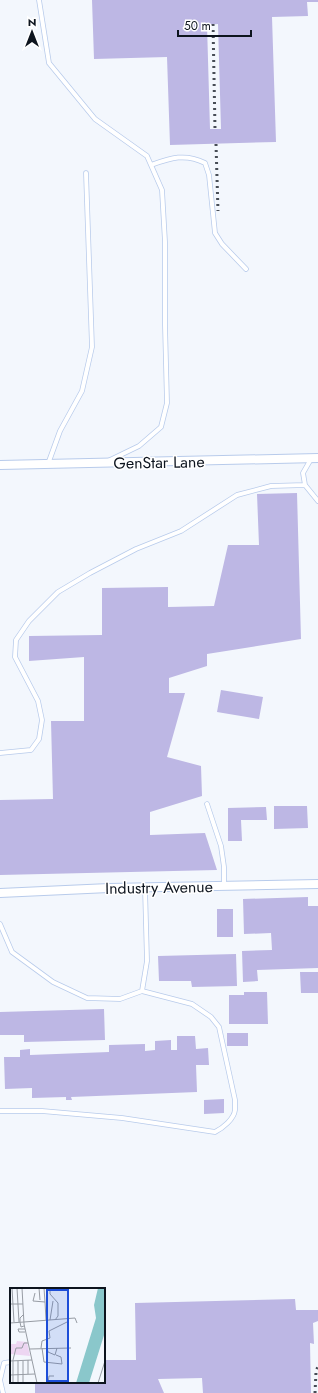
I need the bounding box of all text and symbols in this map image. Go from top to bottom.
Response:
north arrow [12,12,52,52]
scale bar [178,12,251,38]
text: N [28,14,36,30]
text: 50 m [184,17,211,35]
street label: GenStar Lane [113,450,205,475]
street label: Industry Avenue [105,875,213,900]
inset map [10,1288,105,1383]

